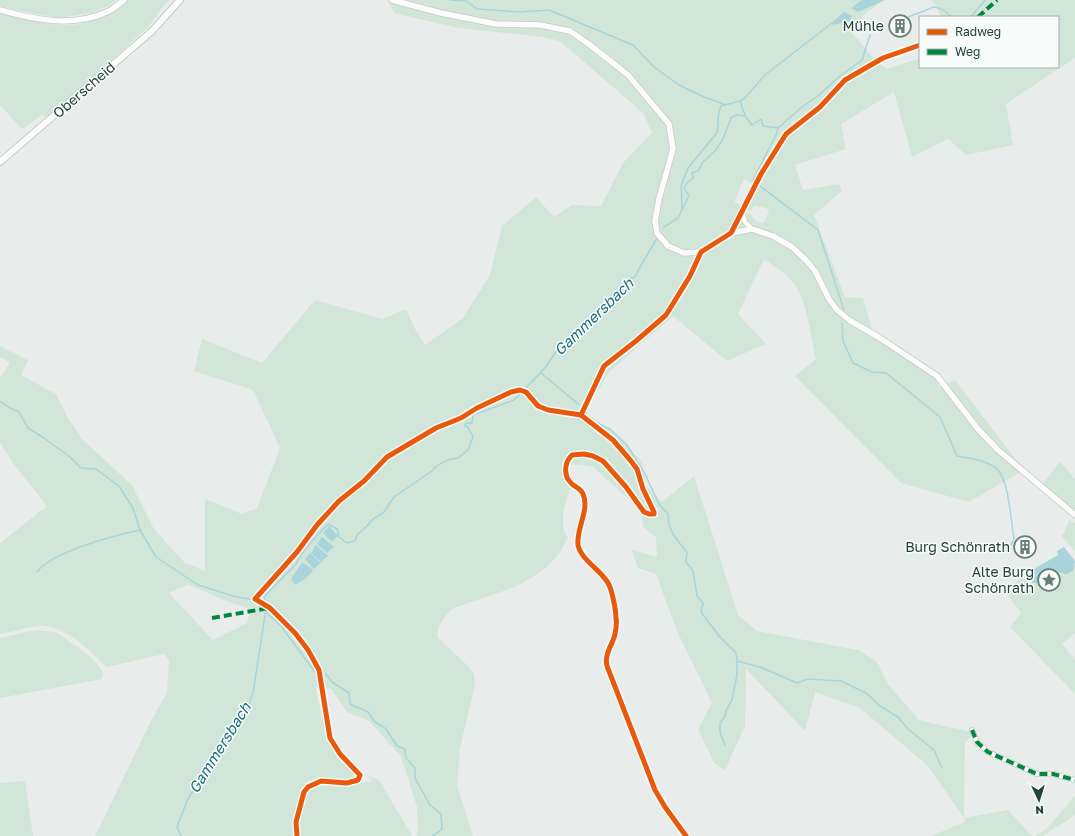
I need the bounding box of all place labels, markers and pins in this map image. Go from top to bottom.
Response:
building icon: Mühle [887,13,913,39]
place label: Mühle [842,17,884,34]
building icon: Burg Schönrath [1012,534,1038,560]
place label: Burg Schönrath [905,538,1010,555]
place label: Alte Burg Schönrath [964,563,1034,596]
place icon: Alte Burg Schönrath [1036,567,1062,593]

